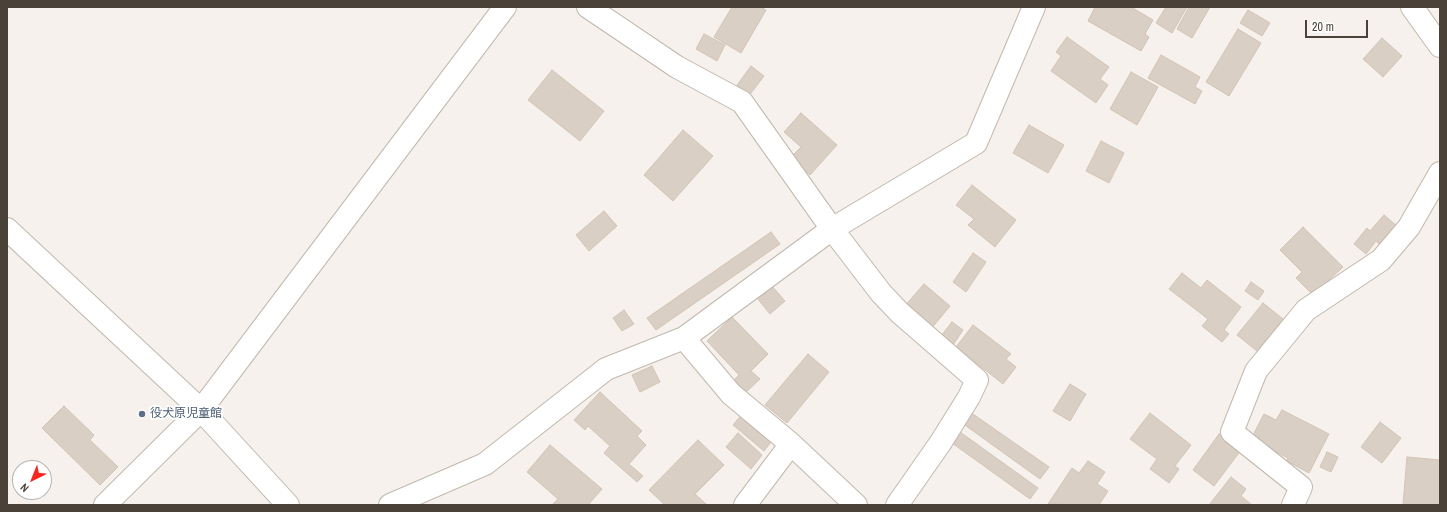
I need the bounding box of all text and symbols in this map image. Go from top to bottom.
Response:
scale bar [1307,12,1370,38]
text: 20 m [1312,19,1334,35]
place label: 役犬原児童館 [150,407,222,421]
marker: 役犬原児童館 [137,409,147,419]
north arrow [12,460,52,500]
text: N [17,481,32,495]

